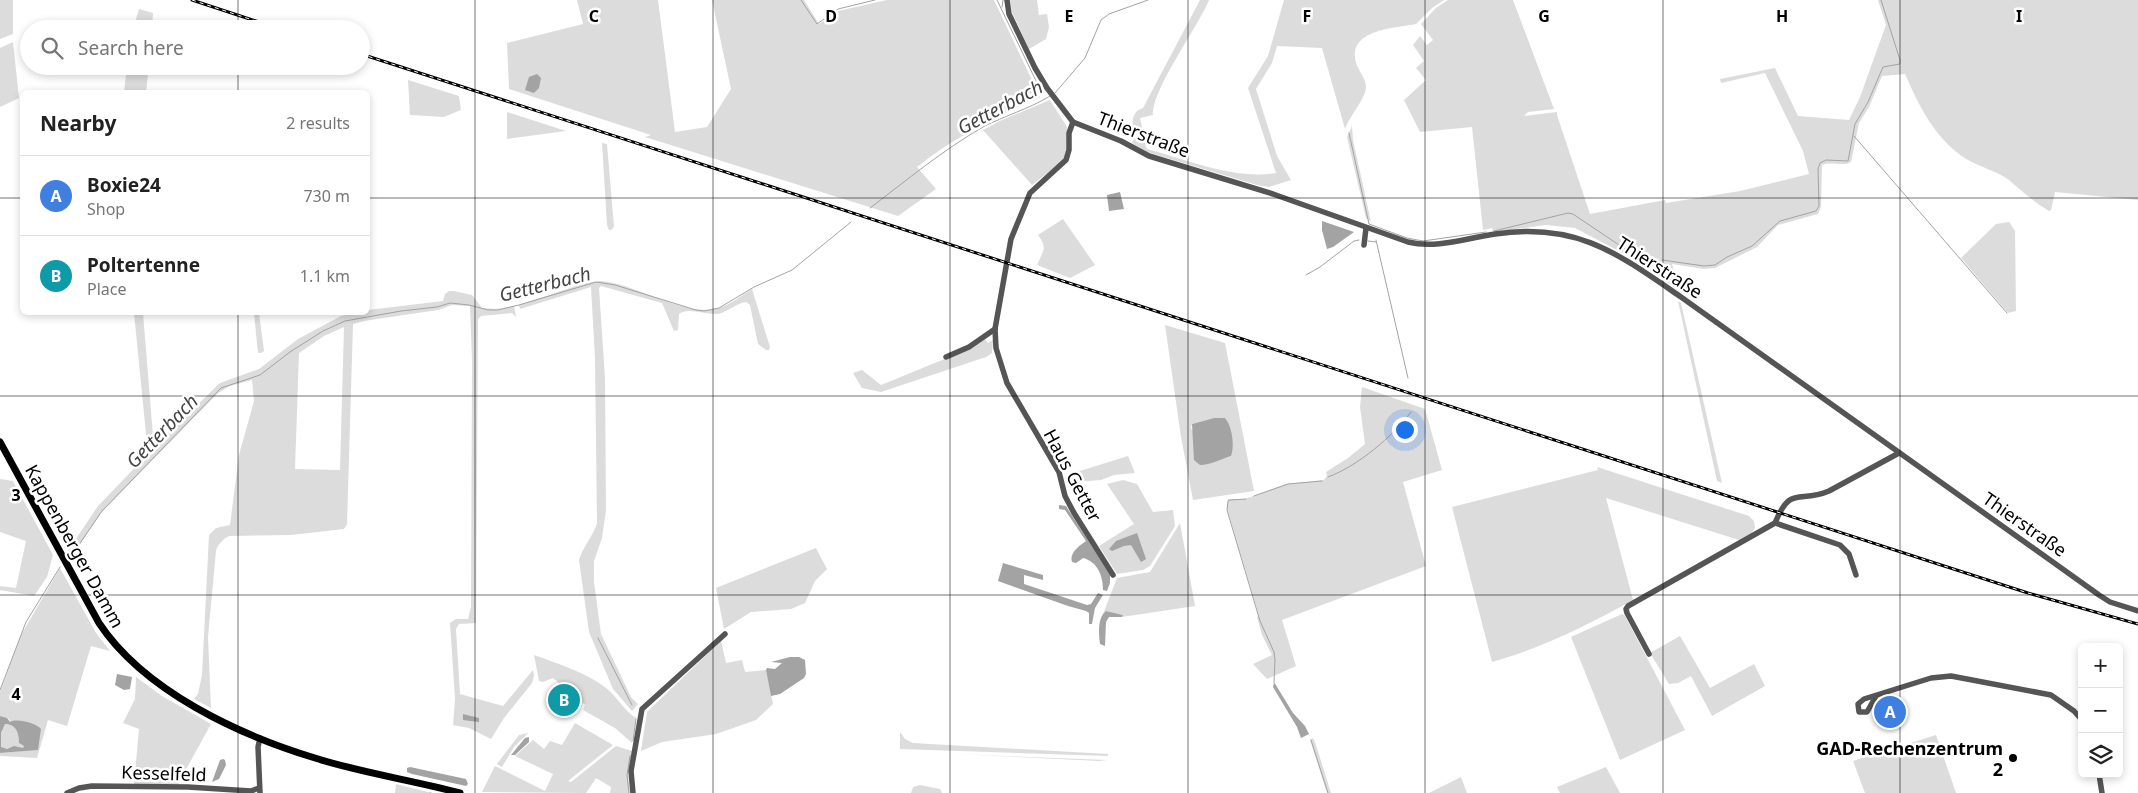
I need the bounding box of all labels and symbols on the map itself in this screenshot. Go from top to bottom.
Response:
text: C [589,5,599,27]
text: D [825,5,837,27]
text: E [1065,5,1074,27]
text: F [1303,5,1311,27]
text: G [1538,5,1550,27]
text: H [1776,5,1788,27]
text: I [2016,5,2022,27]
water label: Getterbach [953,74,1047,140]
street label: Thierstraße [1094,105,1194,163]
street label: Thierstraße [1613,230,1707,304]
water label: Getterbach [497,260,593,308]
water label: Getterbach [120,388,204,474]
your location [1392,417,1418,443]
street label: Haus Getter [1039,424,1108,526]
street label: Kappenberger Damm [20,460,130,632]
text: 3 [11,484,21,506]
street label: Thierstraße [1978,486,2072,562]
pin: B [548,681,580,719]
text: 4 [11,683,21,705]
pin: A [1874,693,1906,731]
place label: GAD-Rechenzentrum 2 [1816,736,2003,781]
marker: GAD-Rechenzentrum 2 [2007,752,2019,764]
street label: Kesselfeld [121,760,207,786]

